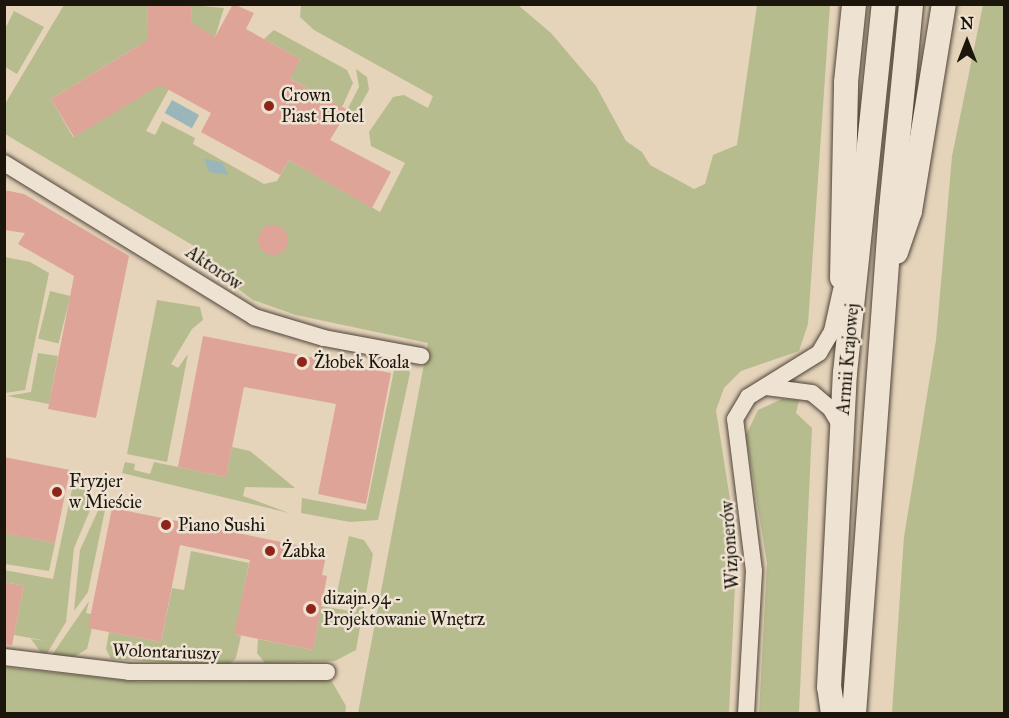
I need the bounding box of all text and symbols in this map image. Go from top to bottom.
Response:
north arrow [937,12,997,72]
text: N [960,14,974,33]
place label: Crown Piast Hotel [281,85,364,128]
marker: Crown Piast Hotel [262,99,276,113]
street label: Aktorów [182,241,246,295]
street label: Armii Krajowej [832,302,864,416]
place label: Żłobek Koala [314,351,409,373]
marker: Żłobek Koala [295,355,309,369]
place label: Fryzjer w Mieście [69,471,142,514]
marker: Fryzjer w Mieście [50,485,64,499]
street label: Wizjonerów [716,500,744,590]
place label: Piano Sushi [178,514,265,536]
marker: Piano Sushi [159,518,173,532]
place label: Żabka [282,540,325,562]
marker: Żabka [263,544,277,558]
place label: dizajn.94 - Projektowanie Wnętrz [323,588,485,630]
marker: dizajn.94 - Projektowanie Wnętrz [304,602,318,616]
street label: Wolontariuszy [112,639,220,665]

